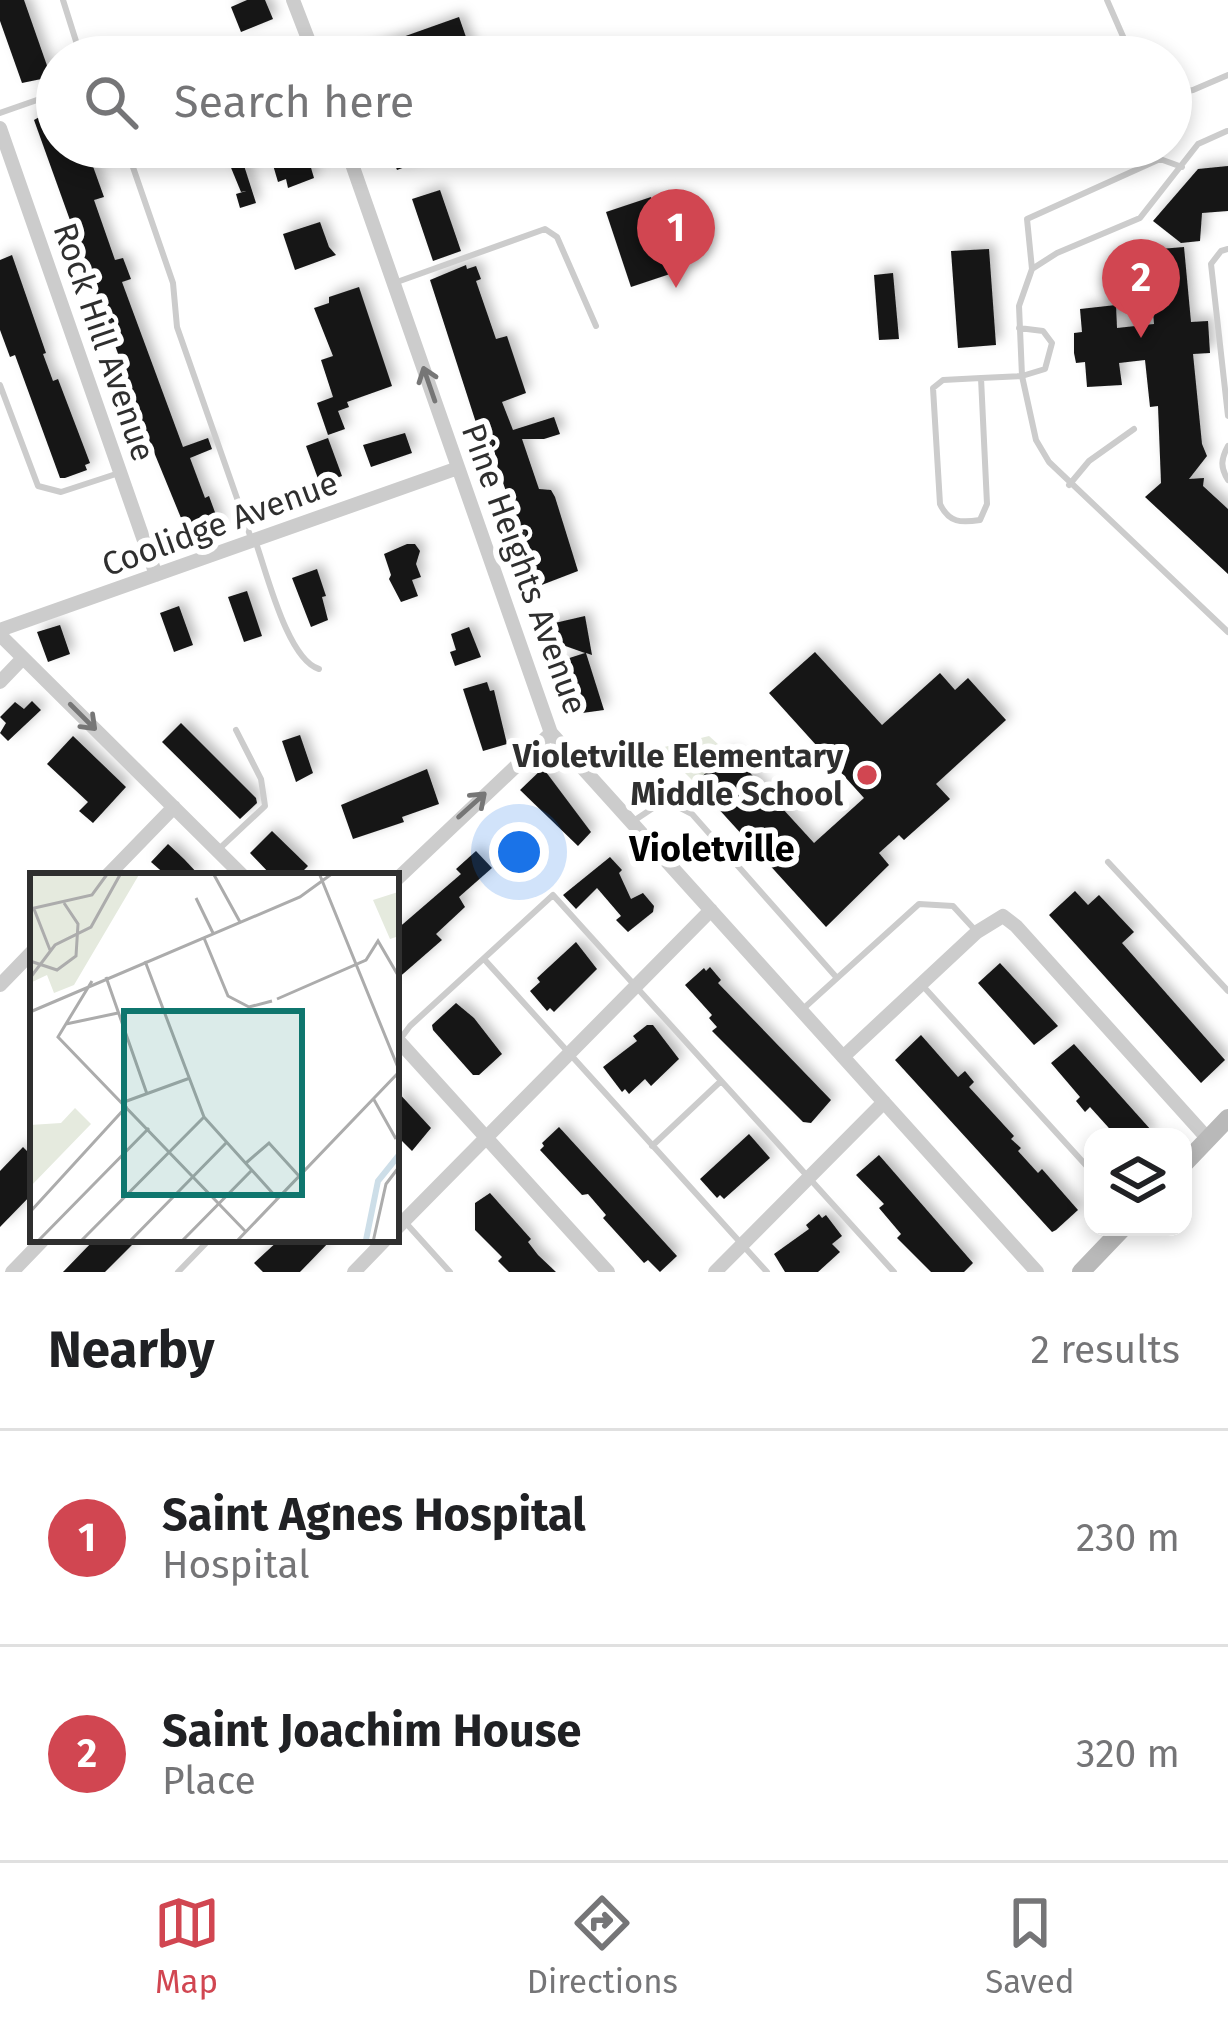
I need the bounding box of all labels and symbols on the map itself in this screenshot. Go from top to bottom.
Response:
pin: 1 [637,189,715,288]
street label: Rock Hill Avenue [44,218,164,466]
pin: 2 [1102,239,1180,338]
one-way arrow [417,367,438,404]
street label: Pine Heights Avenue [453,418,595,720]
street label: Coolidge Avenue [97,463,343,585]
one-way arrow [68,702,97,731]
place label: Violetville Elementary Middle School [512,736,844,814]
marker: Violetville Elementary Middle School [854,762,880,788]
one-way arrow [457,792,487,819]
your location [489,822,549,882]
district label: Violetville [628,827,795,871]
inset map [30,873,399,1242]

